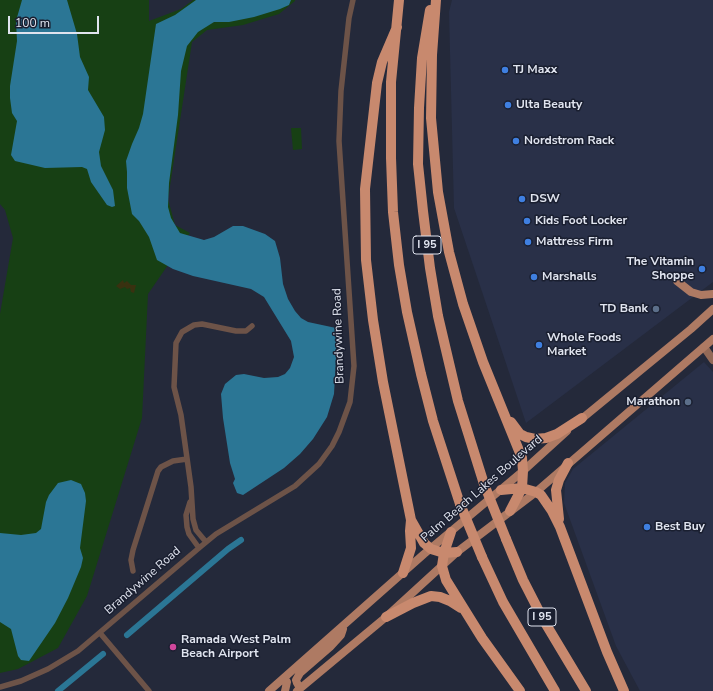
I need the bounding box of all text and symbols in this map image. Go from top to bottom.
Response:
scale bar [10,8,101,34]
text: 100 m [15,15,50,31]
place label: TJ Maxx [513,63,557,77]
marker: TJ Maxx [500,65,510,75]
place label: Ulta Beauty [516,98,582,112]
marker: Ulta Beauty [503,100,513,110]
place label: Nordstrom Rack [524,134,614,148]
marker: Nordstrom Rack [511,136,521,146]
place label: DSW [530,192,560,206]
marker: DSW [517,194,527,204]
place label: Kids Foot Locker [535,214,627,228]
marker: Kids Foot Locker [522,216,532,226]
place label: Mattress Firm [536,235,613,249]
road number: I 95 [413,236,441,254]
marker: Mattress Firm [523,237,533,247]
place label: The Vitamin Shoppe [626,255,694,283]
marker: The Vitamin Shoppe [697,264,707,274]
place label: Marshalls [542,270,597,284]
marker: Marshalls [529,272,539,282]
street label: Brandywine Road [330,288,348,384]
place label: TD Bank [600,302,648,316]
marker: TD Bank [651,304,661,314]
place label: Whole Foods Market [547,331,621,359]
marker: Whole Foods Market [534,340,544,350]
place label: Marathon [626,395,680,409]
marker: Marathon [683,397,693,407]
street label: Palm Beach Lakes Boulevard [418,432,546,546]
place label: Best Buy [655,520,705,534]
marker: Best Buy [642,522,652,532]
street label: Brandywine Road [102,544,184,618]
road number: I 95 [528,608,556,626]
place label: Ramada West Palm Beach Airport [181,633,291,661]
marker: Ramada West Palm Beach Airport [168,642,178,652]

